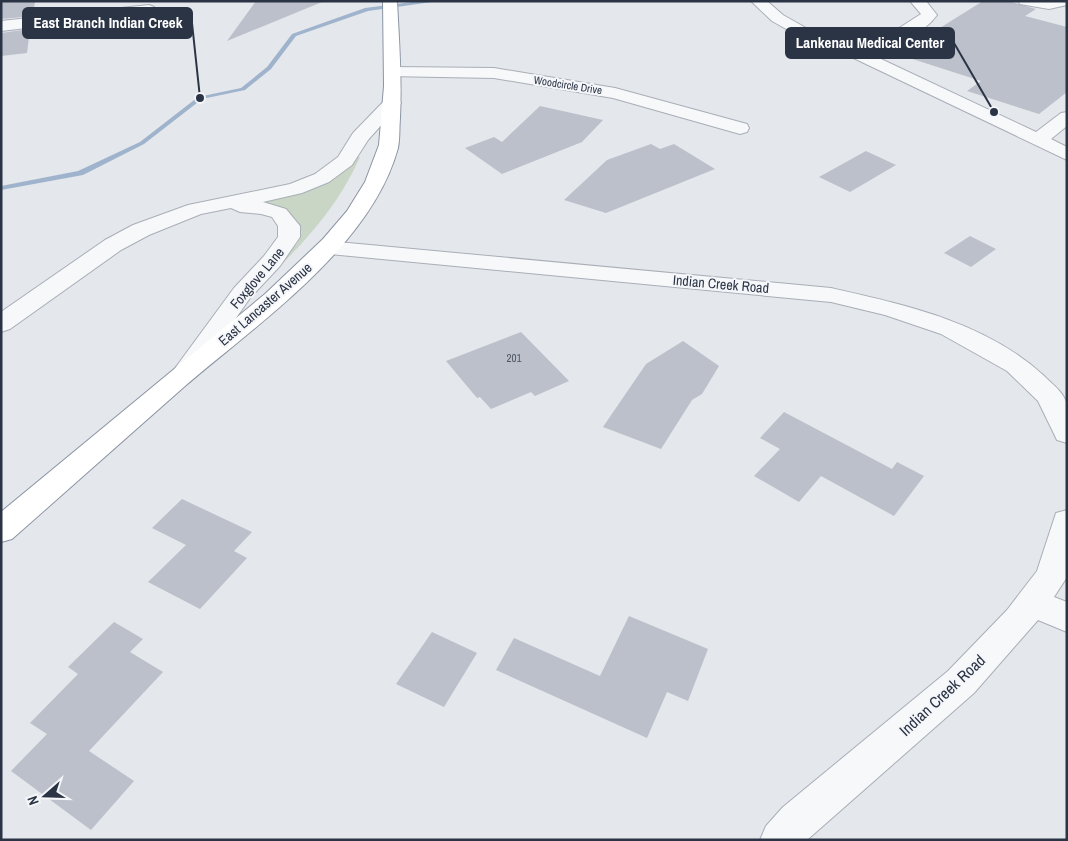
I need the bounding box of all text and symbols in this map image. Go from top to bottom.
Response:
callout: East Branch Indian Creek [23,8,192,38]
text: East Branch Indian Creek [33,12,183,33]
callout: Lankenau Medical Center [786,28,954,58]
text: Lankenau Medical Center [796,32,944,53]
street label: Woodcircle Drive [533,73,603,97]
street label: Foxglove Lane [226,244,288,312]
street label: East Lancaster Avenue [215,259,315,349]
street label: Indian Creek Road [672,271,770,297]
house number: 201 [506,351,522,365]
street label: Indian Creek Road [894,649,990,741]
north arrow [20,771,70,821]
text: N [23,793,43,807]

